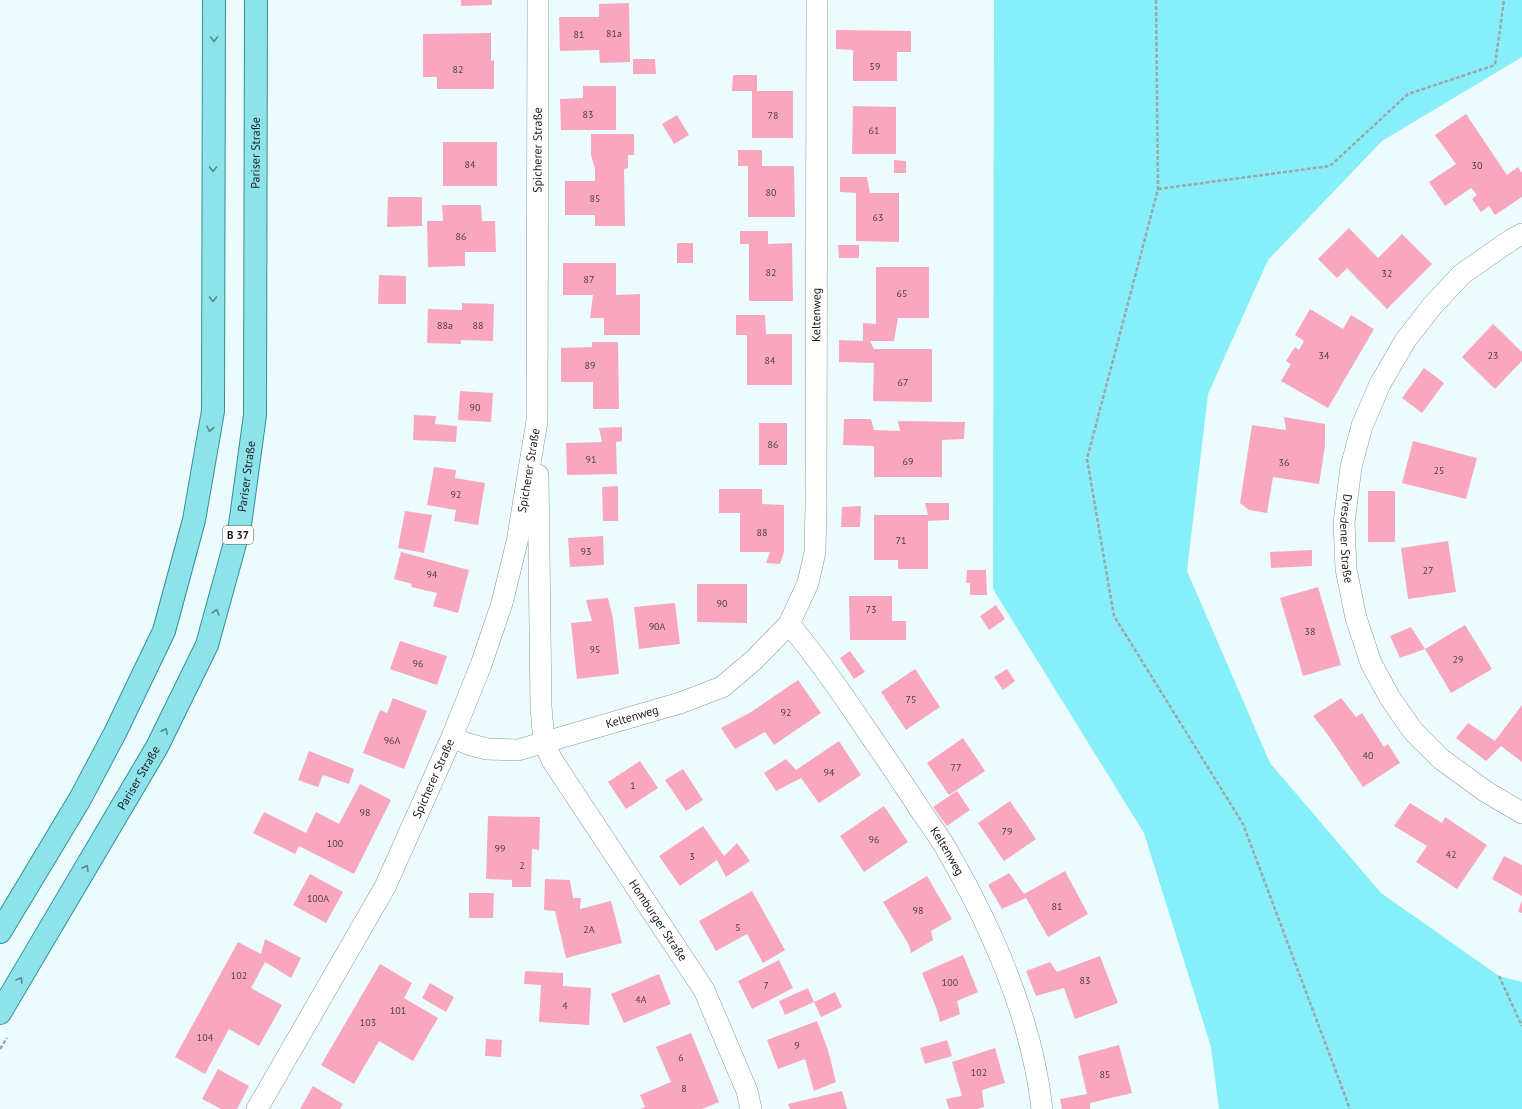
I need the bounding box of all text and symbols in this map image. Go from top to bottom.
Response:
house number: 81a [606,27,622,40]
house number: 81 [574,28,584,41]
one-way arrow [210,36,218,42]
house number: 59 [870,60,880,73]
house number: 82 [453,63,463,76]
street label: Spicherer Straße [530,107,545,193]
house number: 83 [583,108,593,121]
house number: 78 [768,109,778,122]
street label: Pariser Straße [248,117,263,189]
house number: 61 [869,124,879,137]
house number: 84 [465,158,476,171]
house number: 30 [1472,159,1483,172]
one-way arrow [209,166,217,172]
house number: 80 [766,186,777,199]
house number: 85 [590,192,600,205]
house number: 63 [873,211,883,224]
house number: 86 [456,230,466,243]
house number: 82 [766,266,776,279]
house number: 32 [1382,267,1392,280]
house number: 87 [584,273,594,286]
house number: 65 [897,287,907,300]
street label: Keltenweg [808,288,823,342]
one-way arrow [209,296,217,302]
house number: 88a [437,319,453,332]
house number: 88 [473,319,483,332]
house number: 34 [1319,349,1330,362]
house number: 23 [1488,349,1498,362]
house number: 84 [765,354,776,367]
house number: 89 [585,359,595,372]
house number: 67 [898,376,908,389]
house number: 90 [470,401,481,414]
one-way arrow [206,426,214,432]
street label: Spicherer Straße [514,427,543,514]
house number: 86 [768,438,778,451]
street label: Pariser Straße [234,440,258,513]
house number: 91 [586,453,596,466]
house number: 69 [903,455,913,468]
house number: 36 [1279,456,1289,469]
house number: 25 [1434,464,1444,477]
house number: 92 [451,488,461,501]
street label: Dresdener Straße [1337,493,1357,584]
road number: B 37 [223,526,253,544]
house number: 88 [757,526,767,539]
house number: 71 [896,534,906,547]
house number: 93 [581,545,591,558]
house number: 27 [1423,564,1433,577]
house number: 94 [427,568,438,581]
house number: 90 [717,597,728,610]
house number: 73 [866,603,876,616]
one-way arrow [212,609,220,615]
house number: 90A [649,620,666,633]
house number: 38 [1305,625,1315,638]
house number: 95 [590,643,600,656]
house number: 29 [1453,653,1463,666]
house number: 96 [413,657,423,670]
house number: 75 [906,693,916,706]
street label: Keltenweg [604,702,660,731]
house number: 92 [781,706,791,719]
one-way arrow [160,727,168,735]
house number: 96A [384,734,401,747]
street label: Spicherer Straße [409,736,457,820]
street label: Pariser Straße [114,743,163,812]
house number: 40 [1363,749,1374,762]
house number: 77 [951,761,961,774]
house number: 94 [824,766,835,779]
house number: 1 [630,779,636,792]
house number: 98 [360,806,370,819]
street label: Keltenweg [927,824,968,878]
house number: 79 [1002,825,1012,838]
house number: 96 [869,833,879,846]
house number: 100 [327,837,344,850]
house number: 99 [495,842,505,855]
house number: 42 [1446,848,1456,861]
house number: 3 [689,850,695,863]
house number: 2 [519,859,525,872]
one-way arrow [82,865,89,872]
street label: Homburger Straße [626,876,691,964]
house number: 100A [307,892,329,905]
house number: 81 [1052,900,1062,913]
house number: 98 [913,904,923,917]
house number: 5 [735,921,741,934]
house number: 2A [583,923,595,936]
house number: 102 [231,969,247,982]
house number: 83 [1080,974,1090,987]
one-way arrow [15,976,22,984]
house number: 100 [942,976,959,989]
house number: 7 [763,979,769,992]
house number: 4A [635,993,647,1006]
house number: 4 [562,999,568,1012]
house number: 101 [390,1004,406,1017]
house number: 103 [360,1016,376,1029]
house number: 104 [197,1031,214,1044]
house number: 9 [794,1039,800,1052]
house number: 6 [678,1051,684,1064]
house number: 102 [971,1066,987,1079]
house number: 85 [1100,1068,1110,1081]
house number: 8 [681,1082,687,1095]

